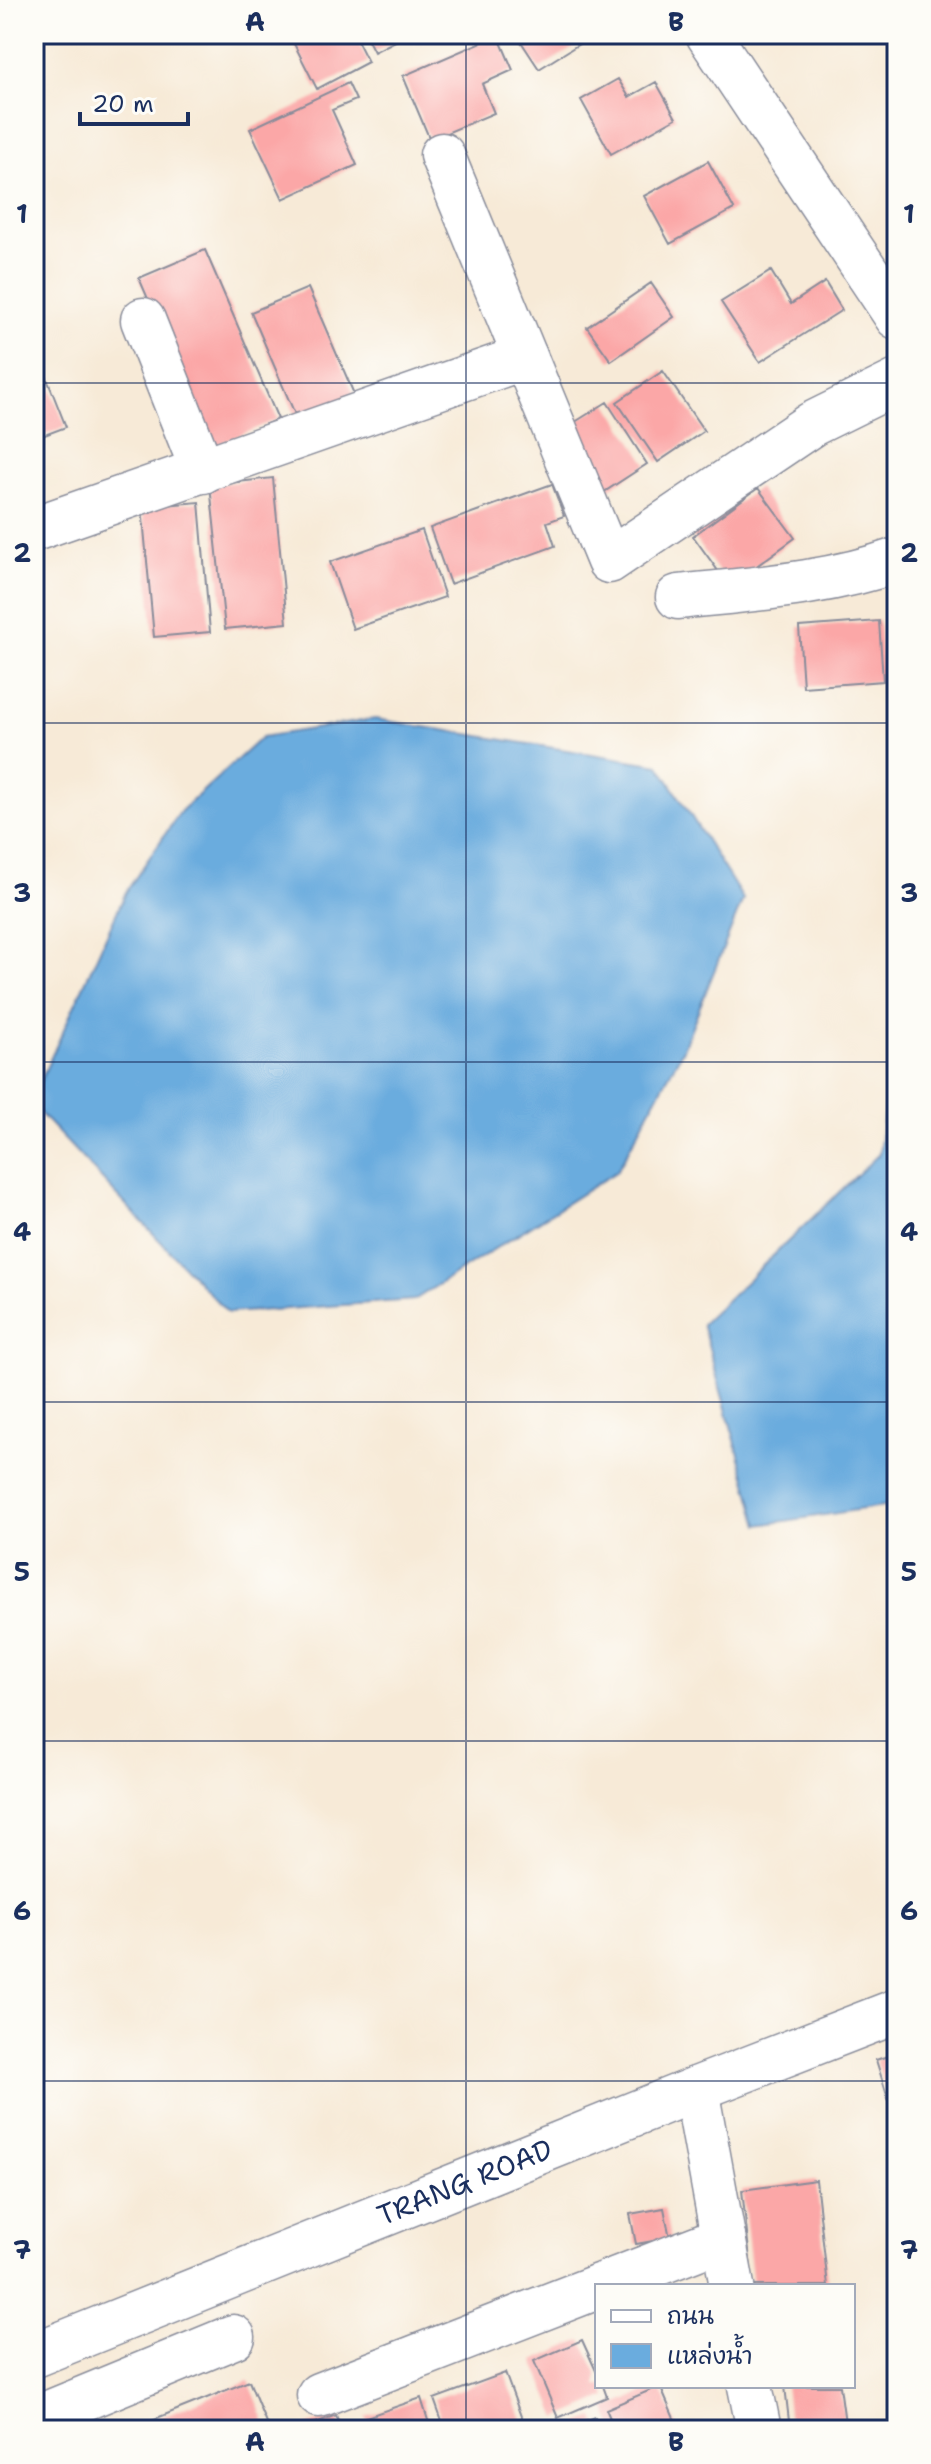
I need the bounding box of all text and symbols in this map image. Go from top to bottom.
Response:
text: A [245,4,265,39]
text: B [668,4,684,39]
scale bar [80,76,188,126]
text: 20 m [92,88,154,120]
text: 1 [16,196,28,231]
text: 1 [903,196,915,231]
text: 2 [13,535,31,570]
text: 2 [900,535,918,570]
text: 3 [13,875,31,910]
text: 3 [900,875,918,910]
text: 4 [13,1214,31,1249]
text: 4 [900,1214,918,1249]
text: 5 [14,1554,30,1589]
text: 5 [901,1554,917,1589]
text: 6 [13,1893,31,1928]
text: 6 [900,1893,918,1928]
street label: TRANG ROAD [371,2130,558,2234]
text: 7 [13,2232,31,2267]
text: 7 [900,2232,918,2267]
legend [595,2284,855,2388]
text: ถนน [667,2300,714,2332]
text: แหล่งน้ำ [667,2333,753,2372]
text: A [245,2424,265,2459]
text: B [668,2424,684,2459]

